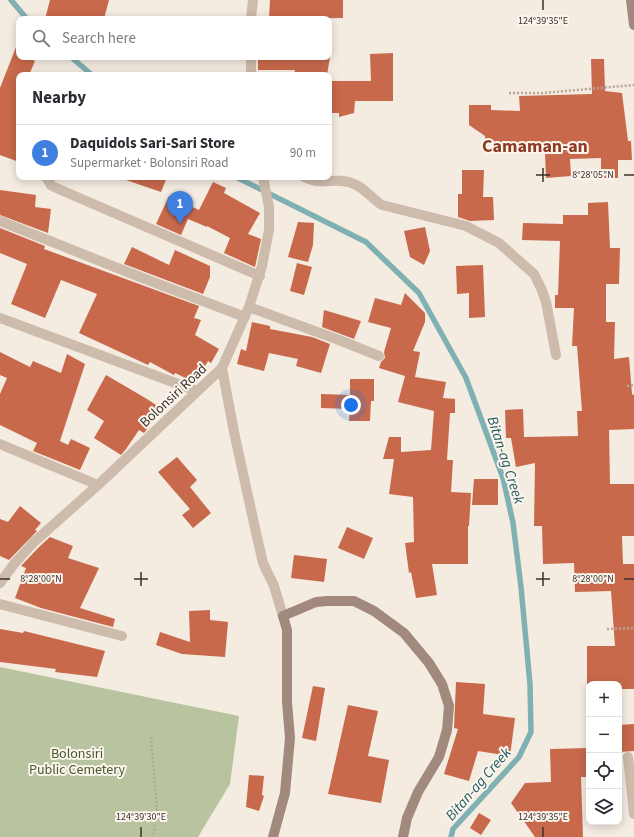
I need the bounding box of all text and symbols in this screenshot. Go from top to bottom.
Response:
text: 124°39'35"E [518,14,568,28]
search box [16,16,332,60]
icon: search [30,27,52,49]
text: Search here [62,28,136,49]
text: Nearby [32,86,86,110]
text: Daquidols Sari-Sari Store [70,133,235,154]
district label: Camaman-an [482,134,588,159]
text: 1 [42,144,48,162]
text: 90 m [290,144,316,162]
text: Supermarket · Bolonsiri Road [70,154,228,172]
text: 8°28'05"N [572,168,614,182]
pin: 1 [167,191,193,224]
street label: Bolonsiri Road [136,359,212,432]
your location [341,395,361,415]
water label: Bitan-ag Creek [481,414,530,507]
text: 8°28'00"N [20,572,62,586]
text: 8°28'00"N [572,572,614,586]
map controls [586,681,622,825]
button: + [586,681,622,717]
button: − [586,717,622,753]
water label: Bitan-ag Creek [441,742,517,826]
park label: Bolonsiri Public Cemetery [29,744,125,780]
button: locate [586,753,622,789]
button: layers [586,789,622,825]
text: 124°39'30"E [116,810,166,824]
text: 124°39'35"E [518,810,568,824]

